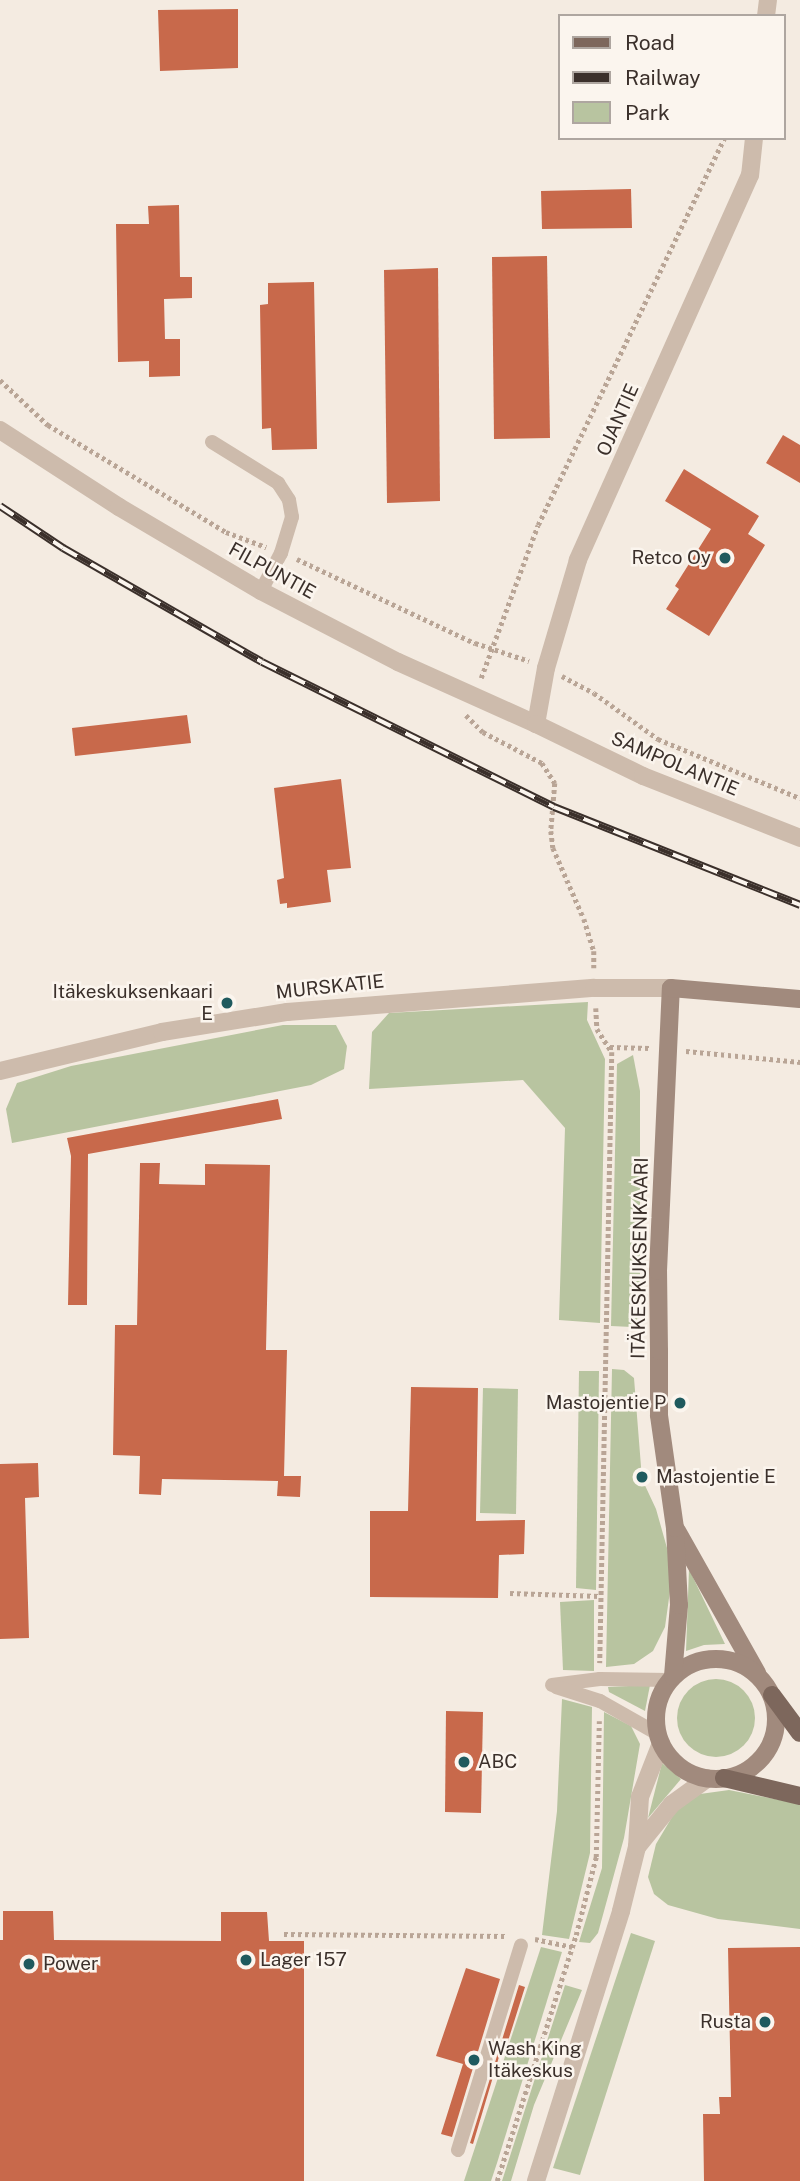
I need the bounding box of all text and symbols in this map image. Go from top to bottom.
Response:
legend [558,14,786,140]
text: Road [625,30,675,55]
text: Railway [625,65,701,90]
text: Park [625,100,670,125]
street label: OJANTIE [592,380,644,460]
street label: FILPUNTIE [225,538,319,604]
place label: Retco Oy [631,547,711,569]
marker: Retco Oy [717,550,733,566]
street label: SAMPOLANTIE [608,727,742,801]
street label: MURSKATIE [275,970,385,1004]
place label: Itäkeskuksenkaari E [52,981,213,1025]
marker: Itäkeskuksenkaari E [219,995,235,1011]
street label: ITÄKESKUKSENKAARI [627,1157,653,1359]
place label: Mastojentie P [546,1392,666,1414]
marker: Mastojentie P [672,1395,688,1411]
place label: Mastojentie E [656,1466,776,1488]
marker: Mastojentie E [634,1469,650,1485]
place label: ABC [478,1751,517,1773]
marker: ABC [456,1754,472,1770]
place label: Lager 157 [260,1949,347,1971]
marker: Lager 157 [238,1952,254,1968]
place label: Power [43,1953,98,1975]
marker: Power [21,1956,37,1972]
place label: Rusta [700,2011,751,2033]
marker: Rusta [757,2014,773,2030]
place label: Wash King Itäkeskus [488,2038,581,2082]
marker: Wash King Itäkeskus [466,2052,482,2068]

